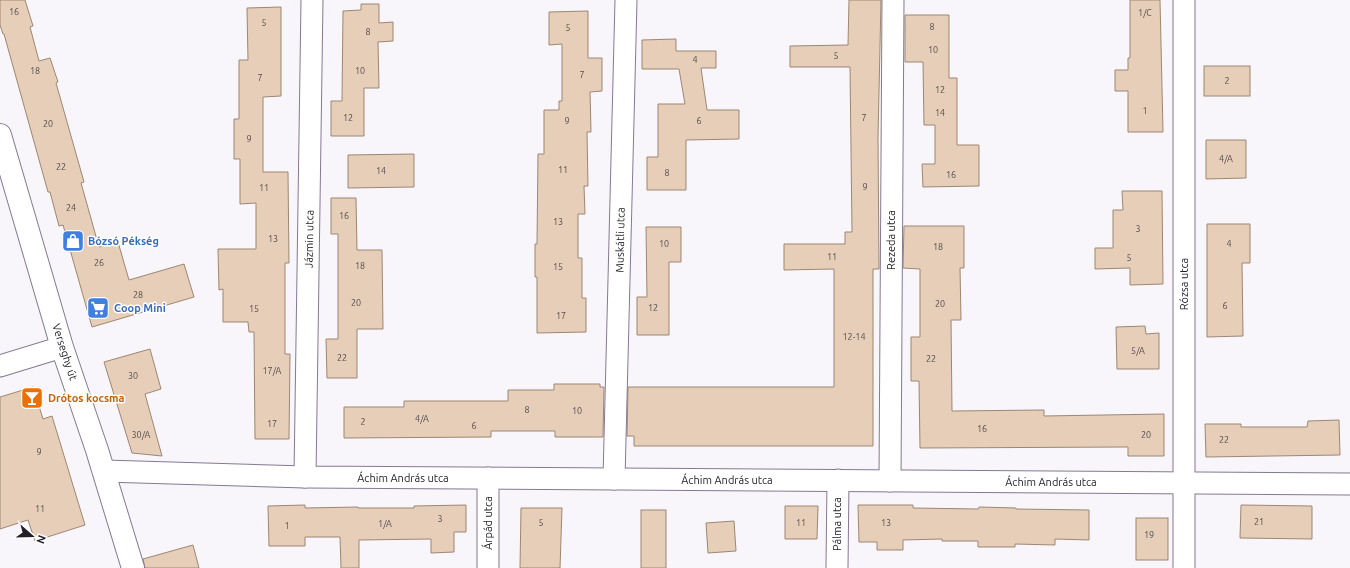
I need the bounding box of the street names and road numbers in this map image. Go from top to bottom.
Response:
street label: Muskátli utca [613,207,627,273]
street label: Jázmin utca [302,210,316,268]
street label: Rezeda utca [885,210,897,270]
street label: Rózsa utca [1178,258,1190,310]
street label: Verseghy út [50,322,80,382]
street label: Áchim András utca [357,471,449,484]
street label: Áchim András utca [681,473,773,486]
street label: Áchim András utca [1005,475,1097,488]
street label: Árpád utca [481,496,494,550]
street label: Pálma utca [831,497,843,551]

